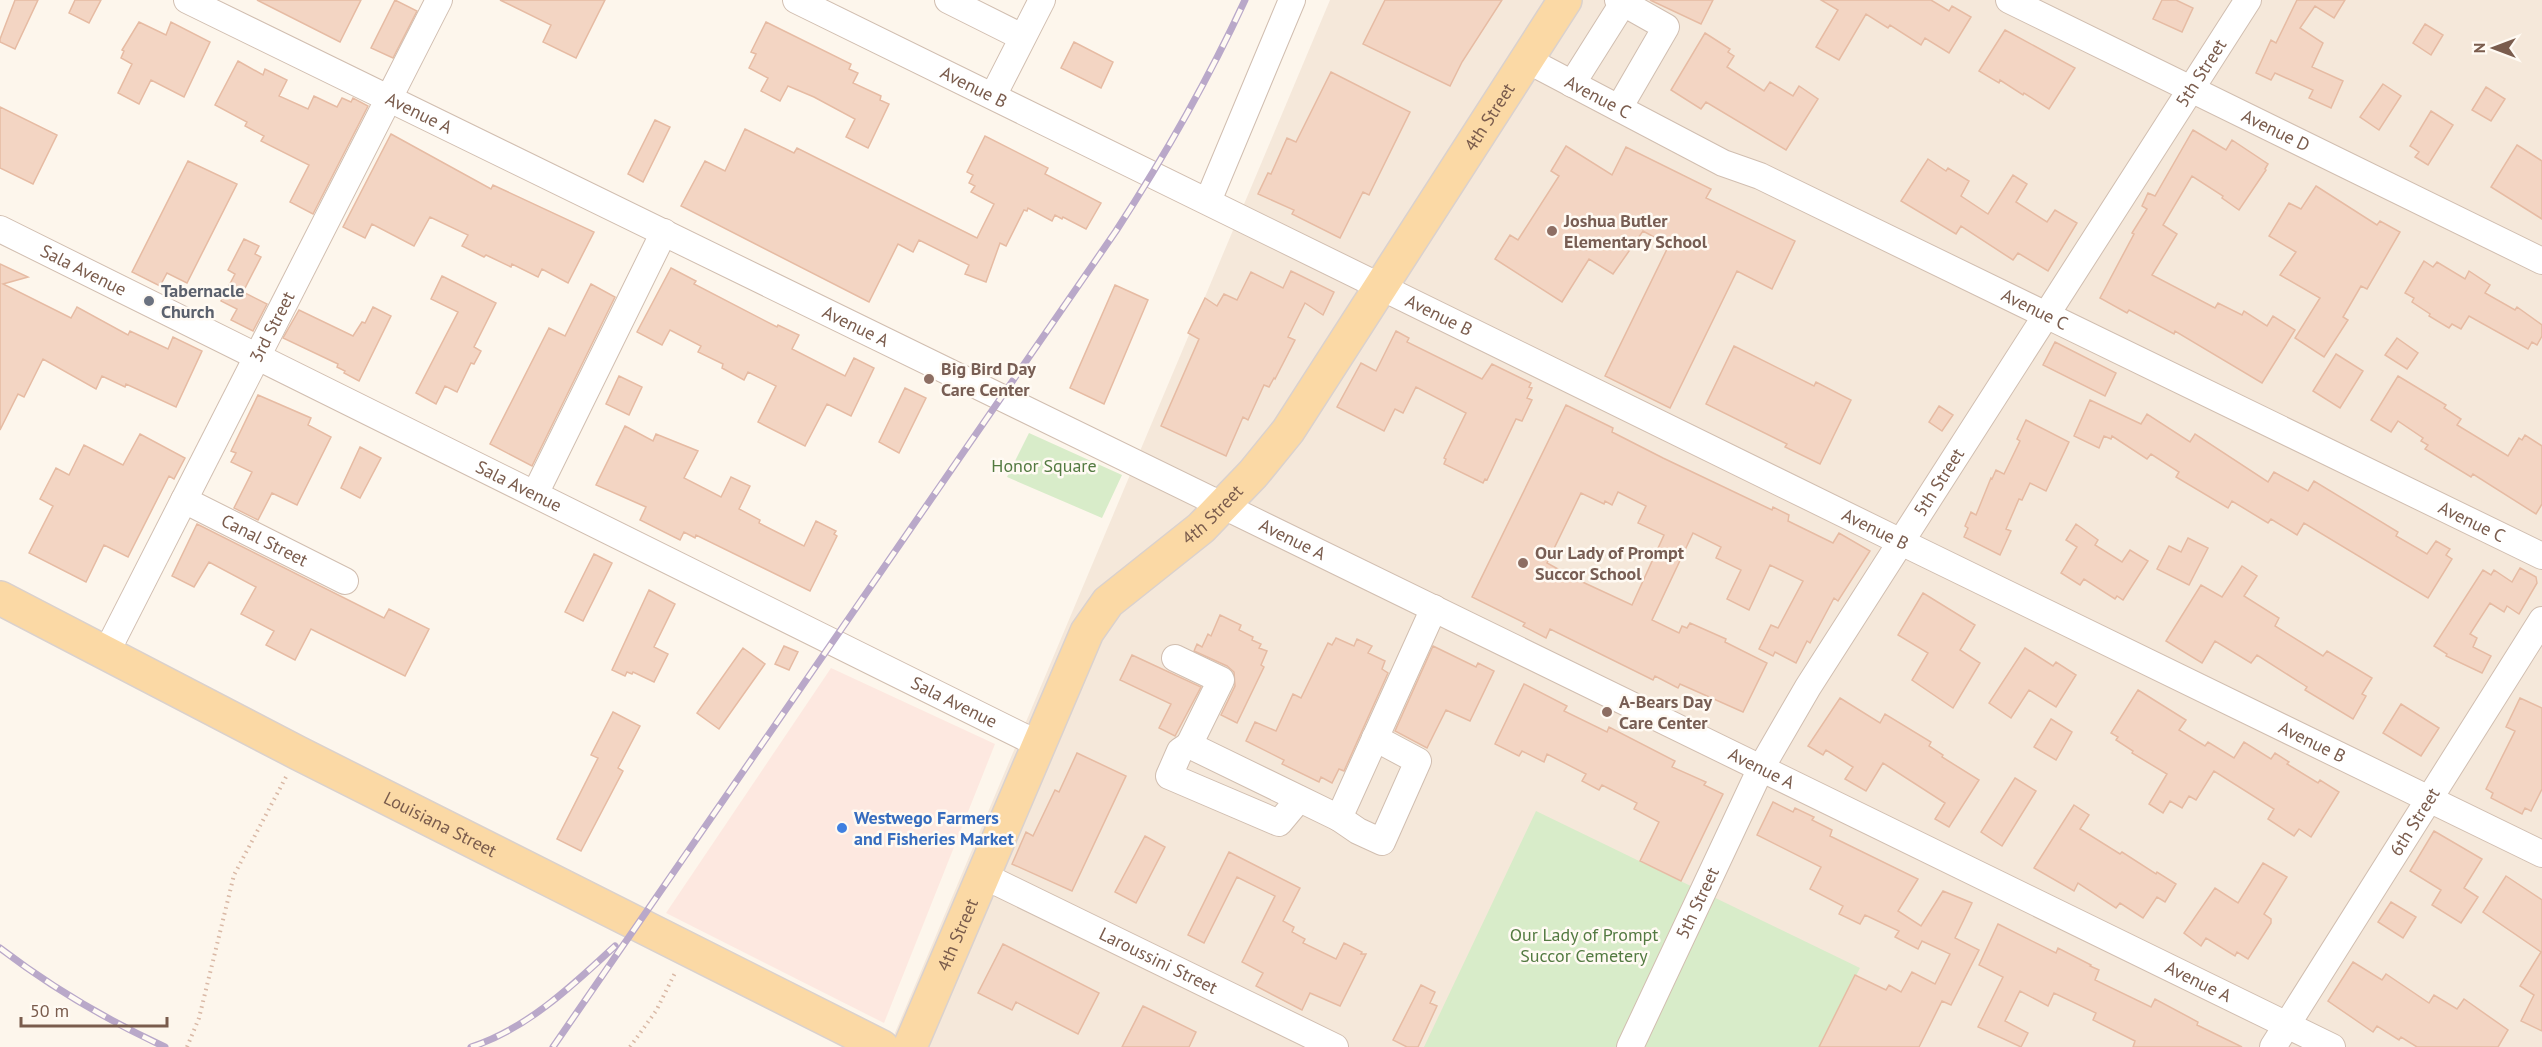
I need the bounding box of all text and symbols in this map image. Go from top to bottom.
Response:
north arrow [2464,18,2524,78]
street label: 5th Street [2170,34,2231,111]
text: N [2469,43,2489,53]
street label: Avenue B [937,61,1011,113]
street label: Avenue C [1561,70,1635,124]
street label: 4th Street [1459,79,1520,155]
street label: Avenue A [382,87,456,139]
street label: Avenue D [2238,104,2314,157]
place label: Joshua Butler Elementary School [1563,209,1708,253]
marker: Joshua Butler Elementary School [1545,224,1559,238]
street label: Sala Avenue [37,239,130,301]
place label: Tabernacle Church [161,279,244,323]
street label: Avenue C [1998,283,2072,335]
street label: 3rd Street [244,287,299,366]
street label: Avenue B [1402,289,1476,341]
marker: Tabernacle Church [142,294,156,308]
street label: Avenue A [819,300,893,352]
place label: Big Bird Day Care Center [941,357,1036,401]
marker: Big Bird Day Care Center [922,372,936,386]
street label: 5th Street [1908,444,1969,520]
park label: Honor Square [991,454,1097,477]
street label: Sala Avenue [472,455,566,517]
street label: 4th Street [1177,480,1248,550]
street label: Avenue C [2435,495,2509,547]
street label: Avenue B [1838,503,1913,555]
street label: Canal Street [218,509,312,571]
street label: Avenue A [1256,513,1330,565]
place label: Our Lady of Prompt Succor School [1535,541,1685,585]
marker: Our Lady of Prompt Succor School [1516,556,1530,570]
street label: Sala Avenue [907,671,1001,733]
place label: A-Bears Day Care Center [1619,690,1712,734]
marker: A-Bears Day Care Center [1600,705,1614,719]
street label: Avenue B [2275,716,2350,768]
street label: Avenue A [1725,742,1799,794]
street label: 6th Street [2384,783,2445,860]
street label: Louisiana Street [380,786,501,862]
place label: Westwego Farmers and Fisheries Market [854,806,1014,850]
marker: Westwego Farmers and Fisheries Market [835,821,849,835]
street label: 5th Street [1670,863,1724,942]
street label: 4th Street [932,895,983,974]
street label: Laroussini Street [1095,922,1221,999]
park label: Our Lady of Prompt Succor Cemetery [1510,923,1658,967]
street label: Avenue A [2161,955,2236,1007]
scale bar [21,990,166,1028]
text: 50 m [30,999,69,1022]

